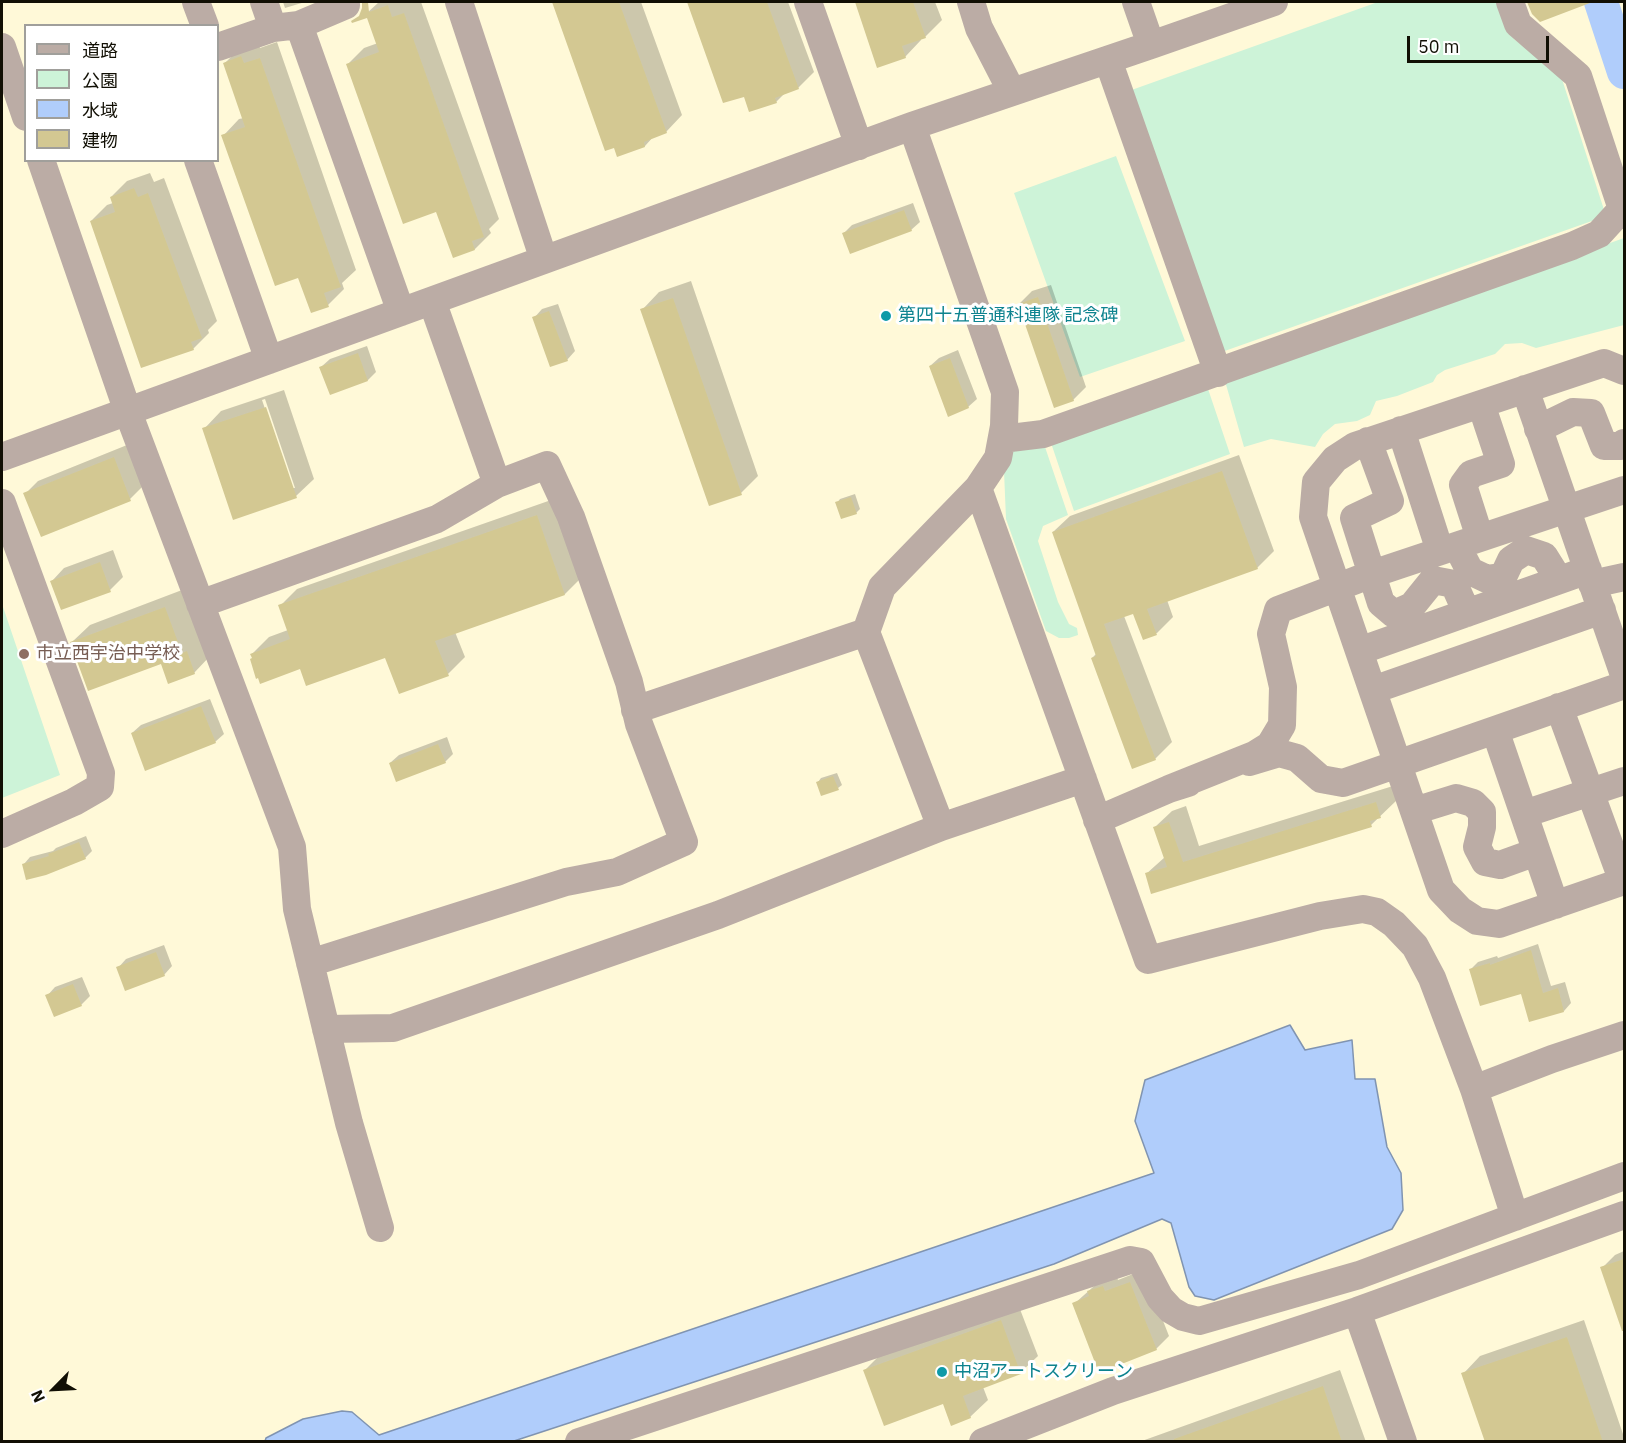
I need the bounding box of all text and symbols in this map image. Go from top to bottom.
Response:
legend [24,24,219,162]
scale bar [1410,24,1552,62]
text: 50 m [1418,35,1460,58]
text: 道路 [82,39,118,62]
text: 公園 [82,69,118,92]
text: 水域 [82,99,118,122]
text: 建物 [82,129,118,152]
place label: 第四十五普通科連隊 記念碑 [898,305,1118,327]
marker: 第四十五普通科連隊 記念碑 [879,309,893,323]
place label: 市立西宇治中学校 [36,643,180,665]
marker: 市立西宇治中学校 [17,647,31,661]
north arrow [24,1359,84,1419]
place label: 中沼アートスクリーン [954,1361,1133,1383]
marker: 中沼アートスクリーン [935,1365,949,1379]
text: N [26,1387,49,1406]

